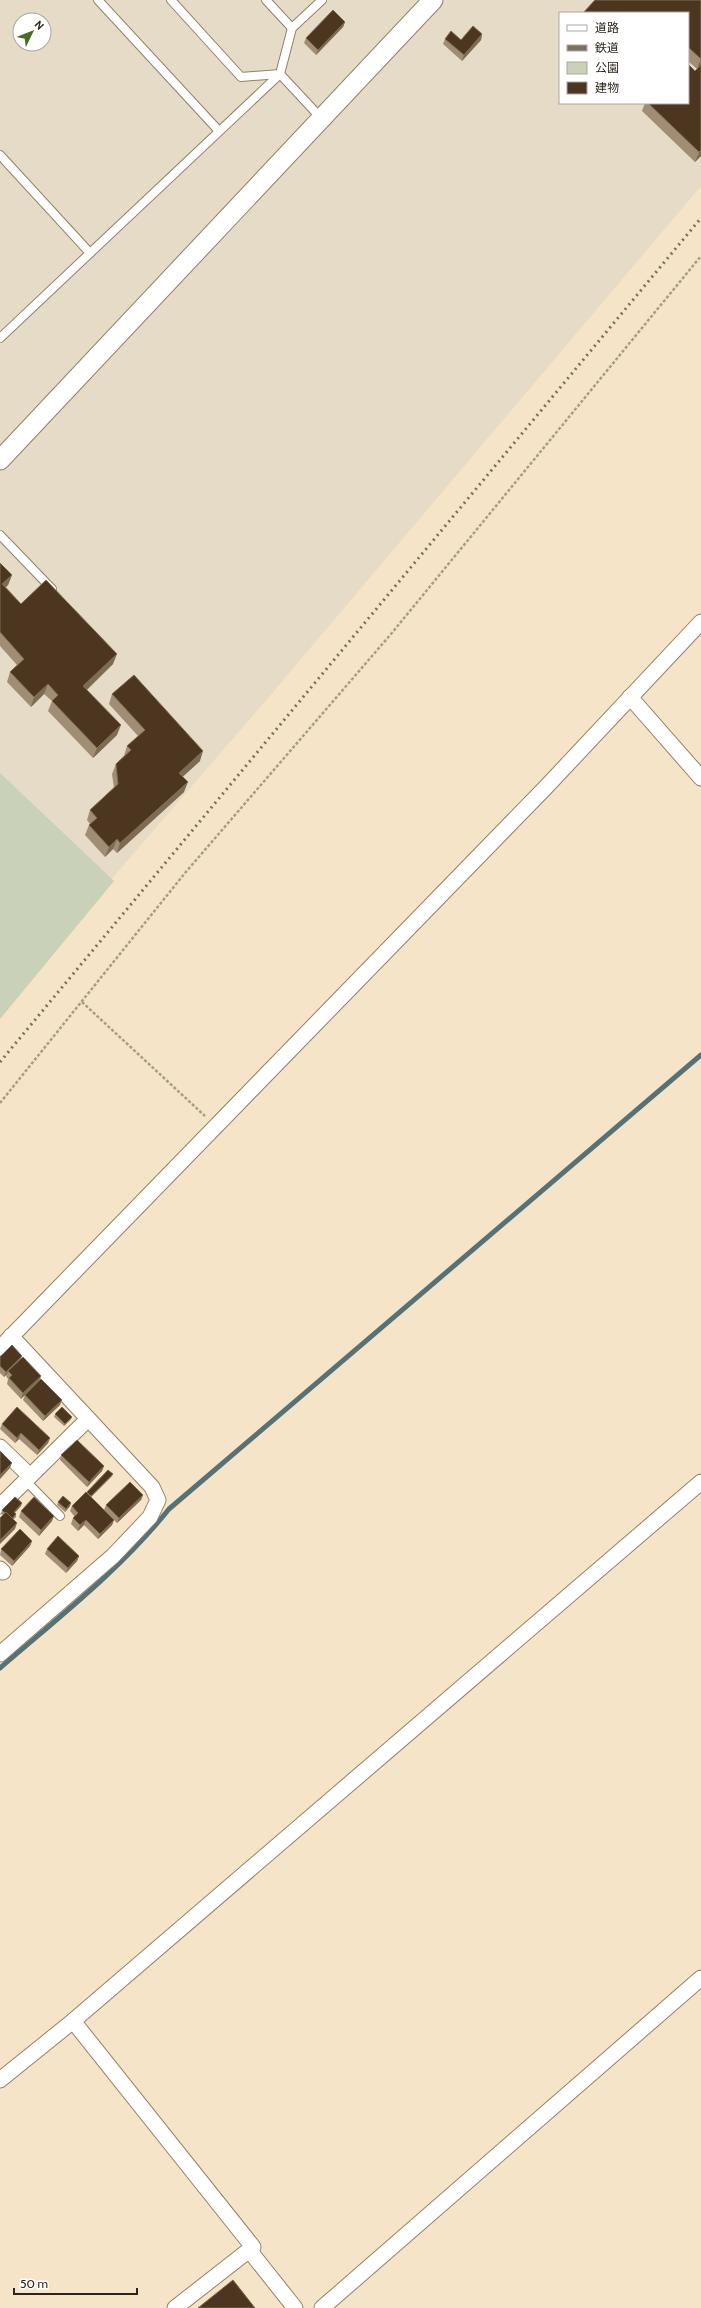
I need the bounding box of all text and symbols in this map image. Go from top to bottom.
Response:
north arrow [12,12,52,52]
legend [559,12,689,104]
text: N [32,18,47,33]
text: 道路 [595,20,619,35]
text: 鉄道 [595,40,619,55]
text: 公園 [595,60,619,75]
text: 建物 [595,80,619,95]
scale bar [14,2270,137,2296]
text: 50 m [20,2276,48,2291]

